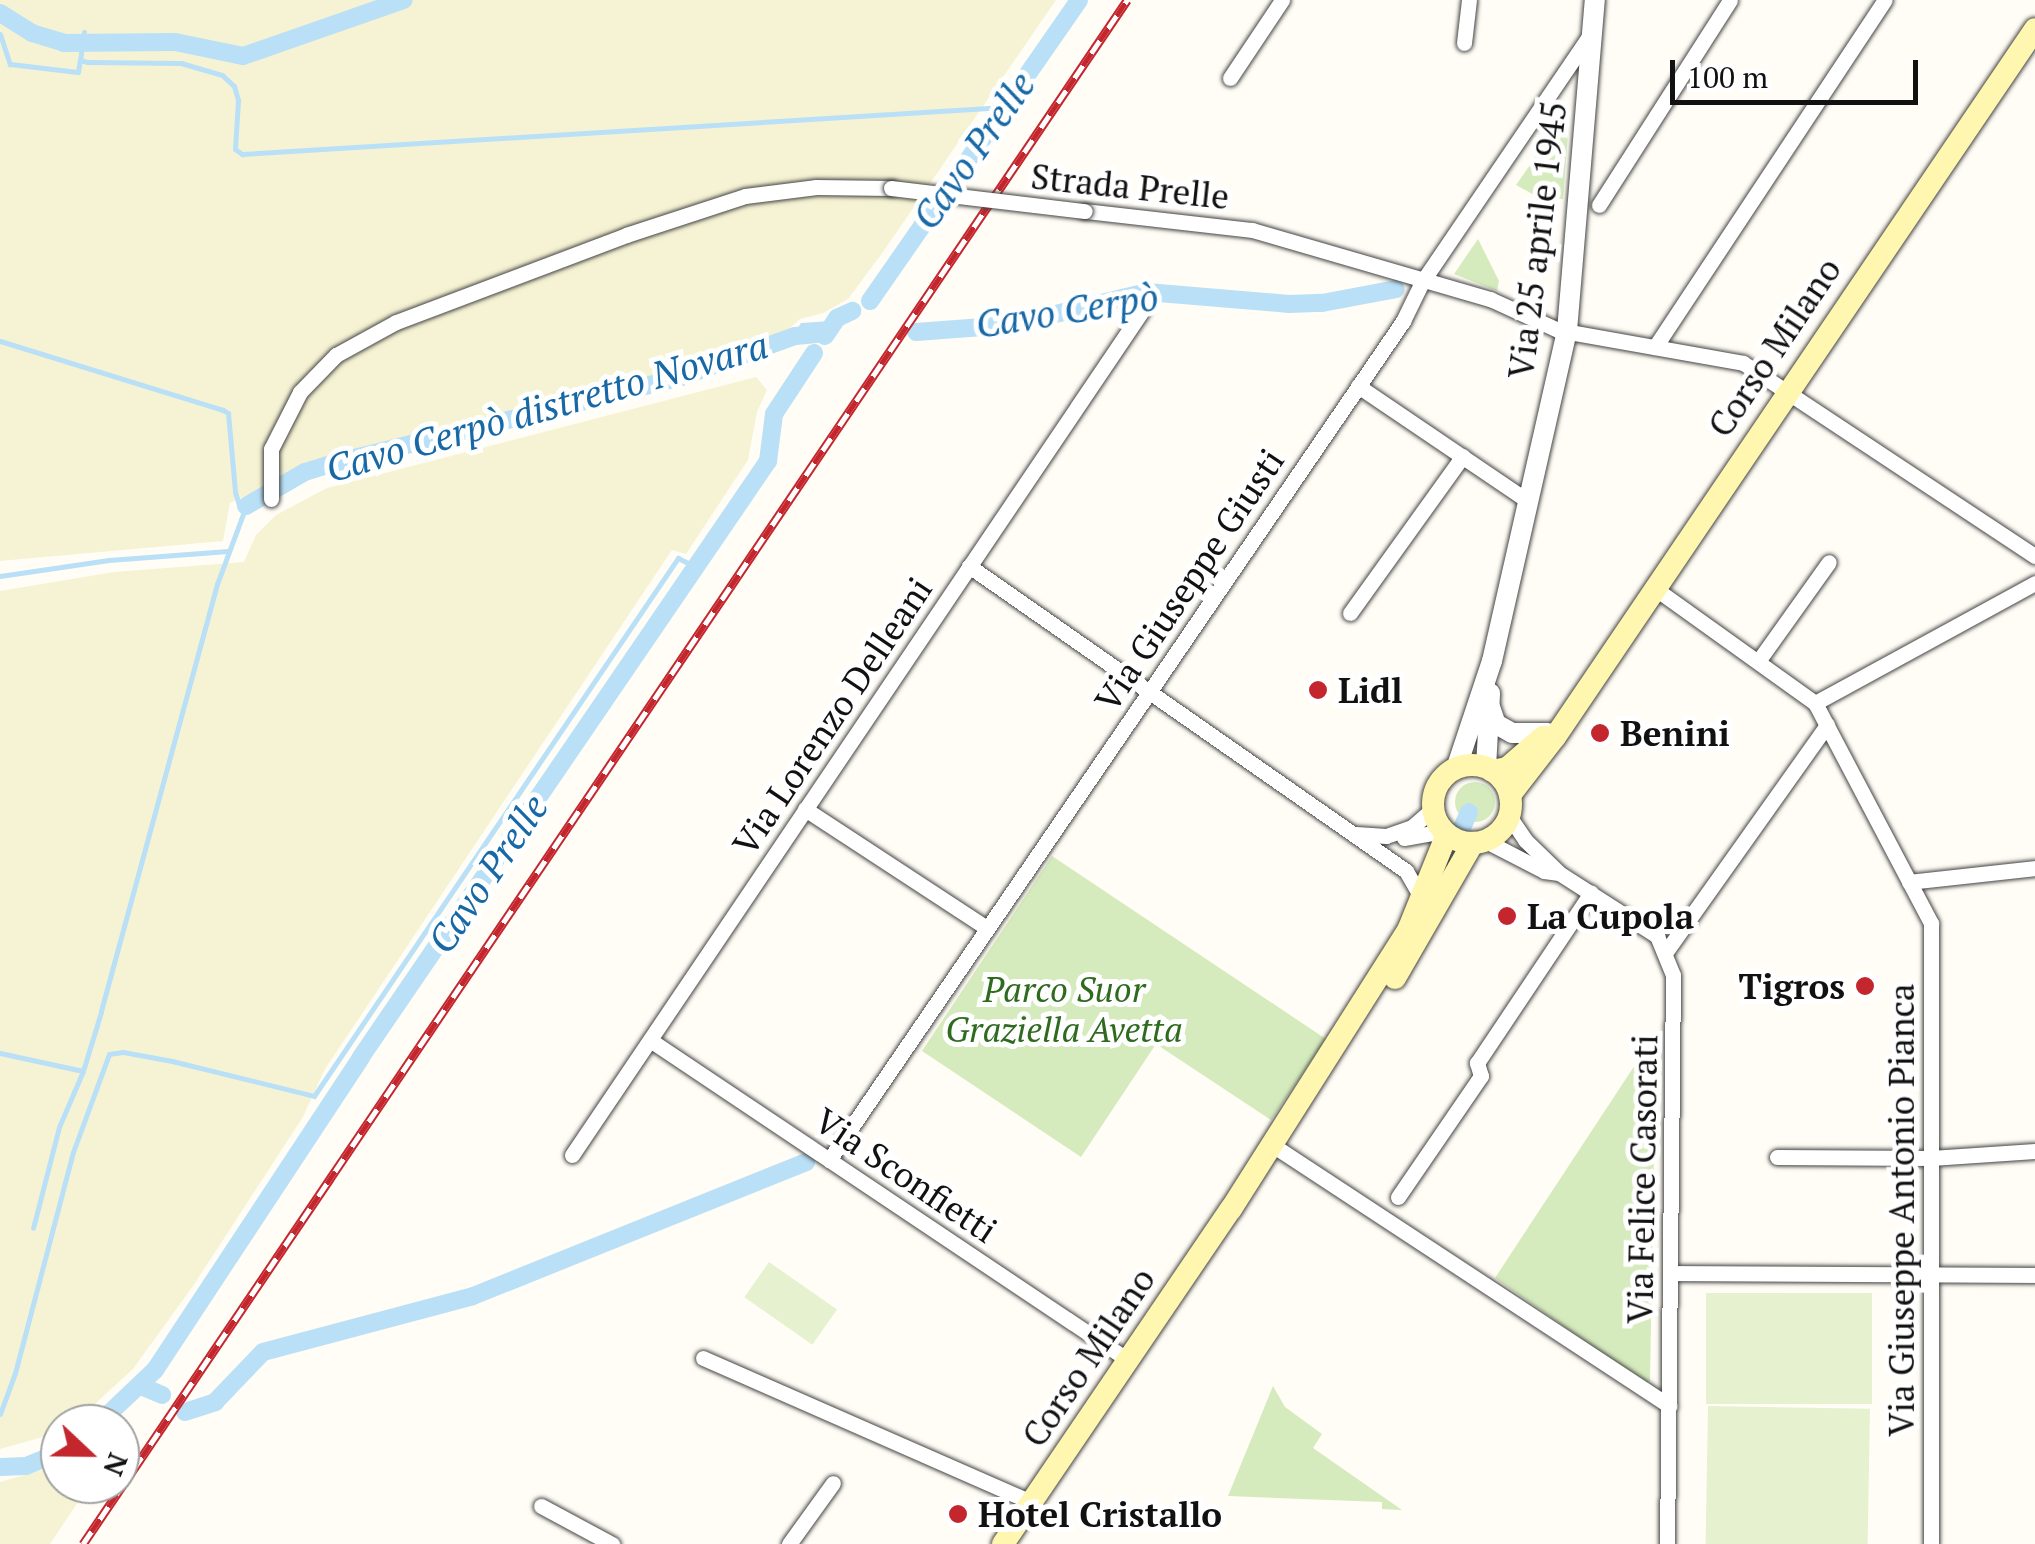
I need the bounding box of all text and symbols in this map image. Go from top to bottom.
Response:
scale bar [1675,40,1922,102]
text: 100 m [1687,57,1768,97]
water label: Cavo Prelle [903,64,1045,238]
street label: Via 25 aprile 1945 [1499,99,1575,381]
street label: Strada Prelle [1029,155,1231,217]
street label: Corso Milano [1699,250,1849,444]
water label: Cavo Cerpò [972,274,1162,348]
water label: Cavo Cerpò distretto Novara [321,322,773,492]
street label: Via Giuseppe Giusti [1086,441,1292,719]
street label: Via Lorenzo Delleani [724,569,940,863]
place label: Lidl [1338,669,1403,711]
marker: Lidl [1307,679,1329,701]
place label: Benini [1620,712,1730,754]
marker: Benini [1589,722,1611,744]
water label: Cavo Prelle [418,786,558,962]
place label: La Cupola [1527,895,1694,937]
marker: La Cupola [1496,905,1518,927]
place label: Tigros [1739,965,1845,1007]
park label: Parco Suor Graziella Avetta [945,968,1183,1050]
marker: Tigros [1854,975,1876,997]
street label: Via Giuseppe Antonio Pianca [1880,983,1922,1437]
street label: Via Felice Casorati [1618,1034,1666,1324]
street label: Via Sconfietti [807,1099,1005,1251]
street label: Corso Milano [1013,1260,1163,1454]
north arrow [40,1404,140,1504]
text: N [95,1448,138,1481]
place label: Hotel Cristallo [978,1493,1222,1535]
marker: Hotel Cristallo [947,1503,969,1525]

